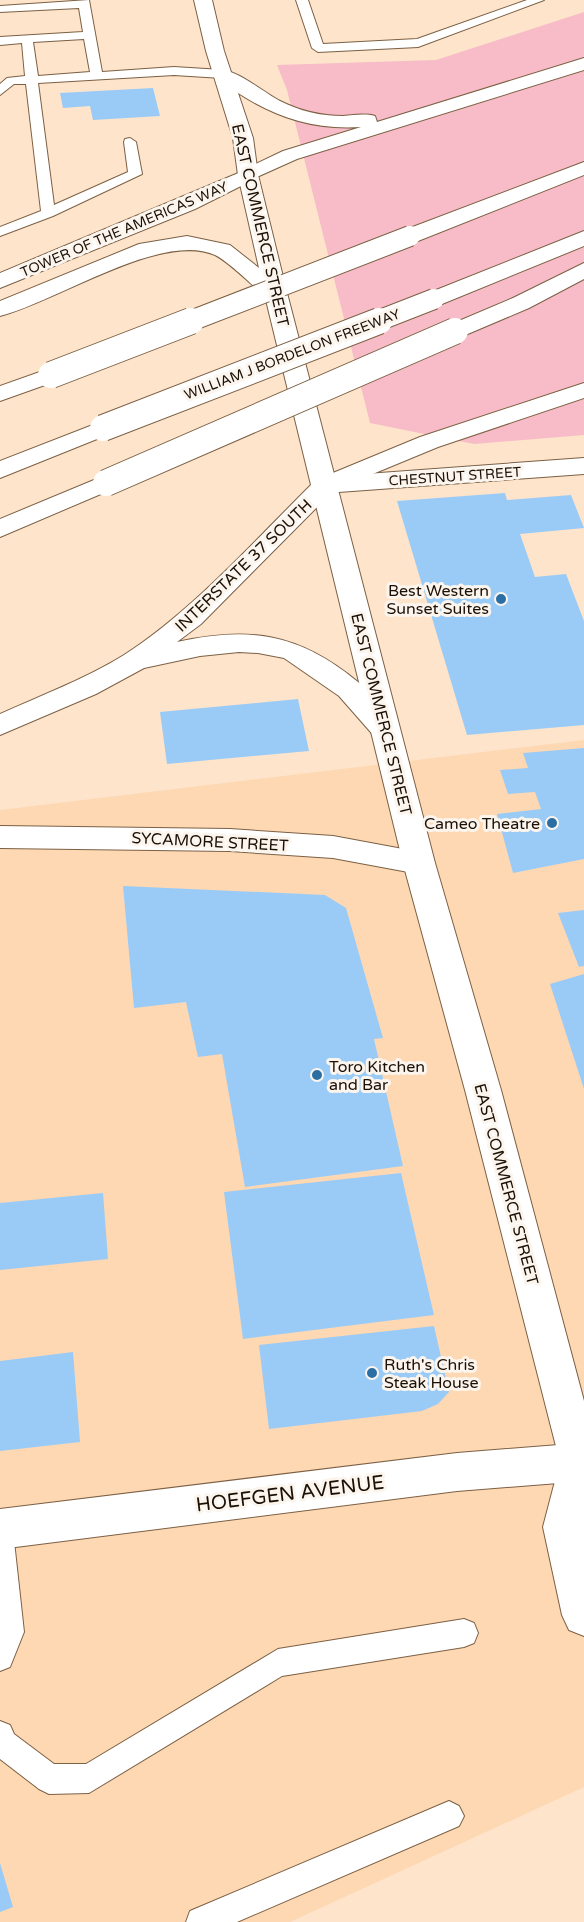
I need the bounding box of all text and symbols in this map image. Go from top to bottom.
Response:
street label: EAST COMMERCE STREET [227,122,293,329]
street label: TOWER OF THE AMERICAS WAY [18,178,230,281]
street label: WILLIAM J BORDELON FREEWAY [182,305,403,404]
street label: CHESTNUT STREET [388,463,522,490]
street label: INTERSTATE 37 SOUTH [171,495,316,636]
place label: Best Western Sunset Suites [387,581,489,619]
marker: Best Western Sunset Suites [494,592,508,606]
street label: EAST COMMERCE STREET [346,611,416,818]
place label: Cameo Theatre [424,814,540,834]
marker: Cameo Theatre [545,816,559,830]
street label: SYCAMORE STREET [131,828,289,856]
place label: Toro Kitchen and Bar [329,1057,425,1095]
marker: Toro Kitchen and Bar [310,1068,324,1082]
street label: EAST COMMERCE STREET [470,1081,543,1287]
place label: Ruth's Chris Steak House [384,1355,479,1393]
marker: Ruth's Chris Steak House [365,1366,379,1380]
street label: HOEFGEN AVENUE [195,1471,386,1517]

